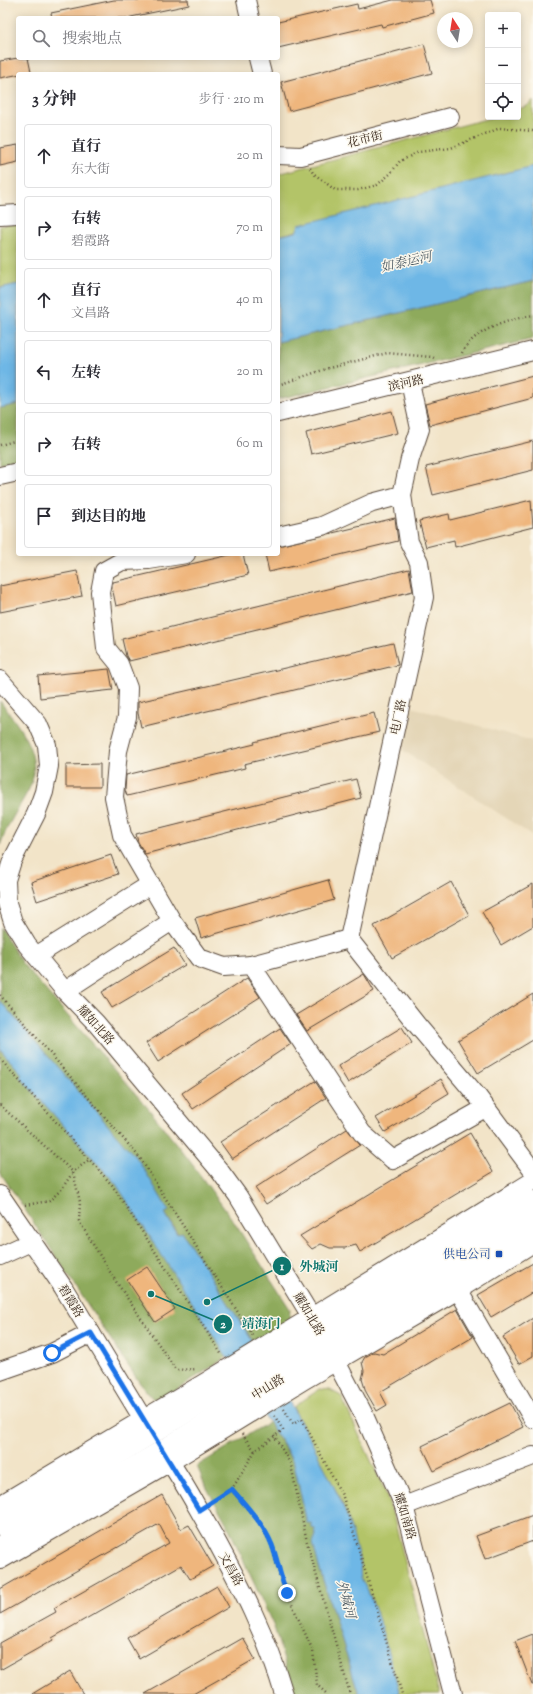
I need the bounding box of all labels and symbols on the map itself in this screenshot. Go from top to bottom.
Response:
north arrow [437,12,473,48]
street label: 花市街 [346,127,386,153]
water label: 如泰运河 [379,248,436,278]
street label: 滨河路 [387,371,426,397]
street label: 电厂路 [386,698,412,737]
street label: 耀如北路 [73,1002,118,1050]
place label: 供电公司 [443,1246,491,1264]
marker: 供电公司 [494,1249,504,1259]
callout: 外城河 [272,1254,347,1279]
text: 1 [279,1258,285,1276]
text: 外城河 [299,1259,339,1277]
street label: 碧霞路 [53,1281,87,1322]
street label: 耀如北路 [288,1289,328,1340]
callout: 靖海门 [213,1311,288,1336]
text: 2 [220,1316,226,1334]
text: 靖海门 [241,1316,281,1334]
route start [43,1344,61,1362]
street label: 中山路 [248,1371,289,1405]
street label: 耀如南路 [388,1491,420,1542]
street label: 文昌路 [214,1549,247,1590]
water label: 外城河 [331,1578,359,1623]
route end [278,1584,296,1602]

